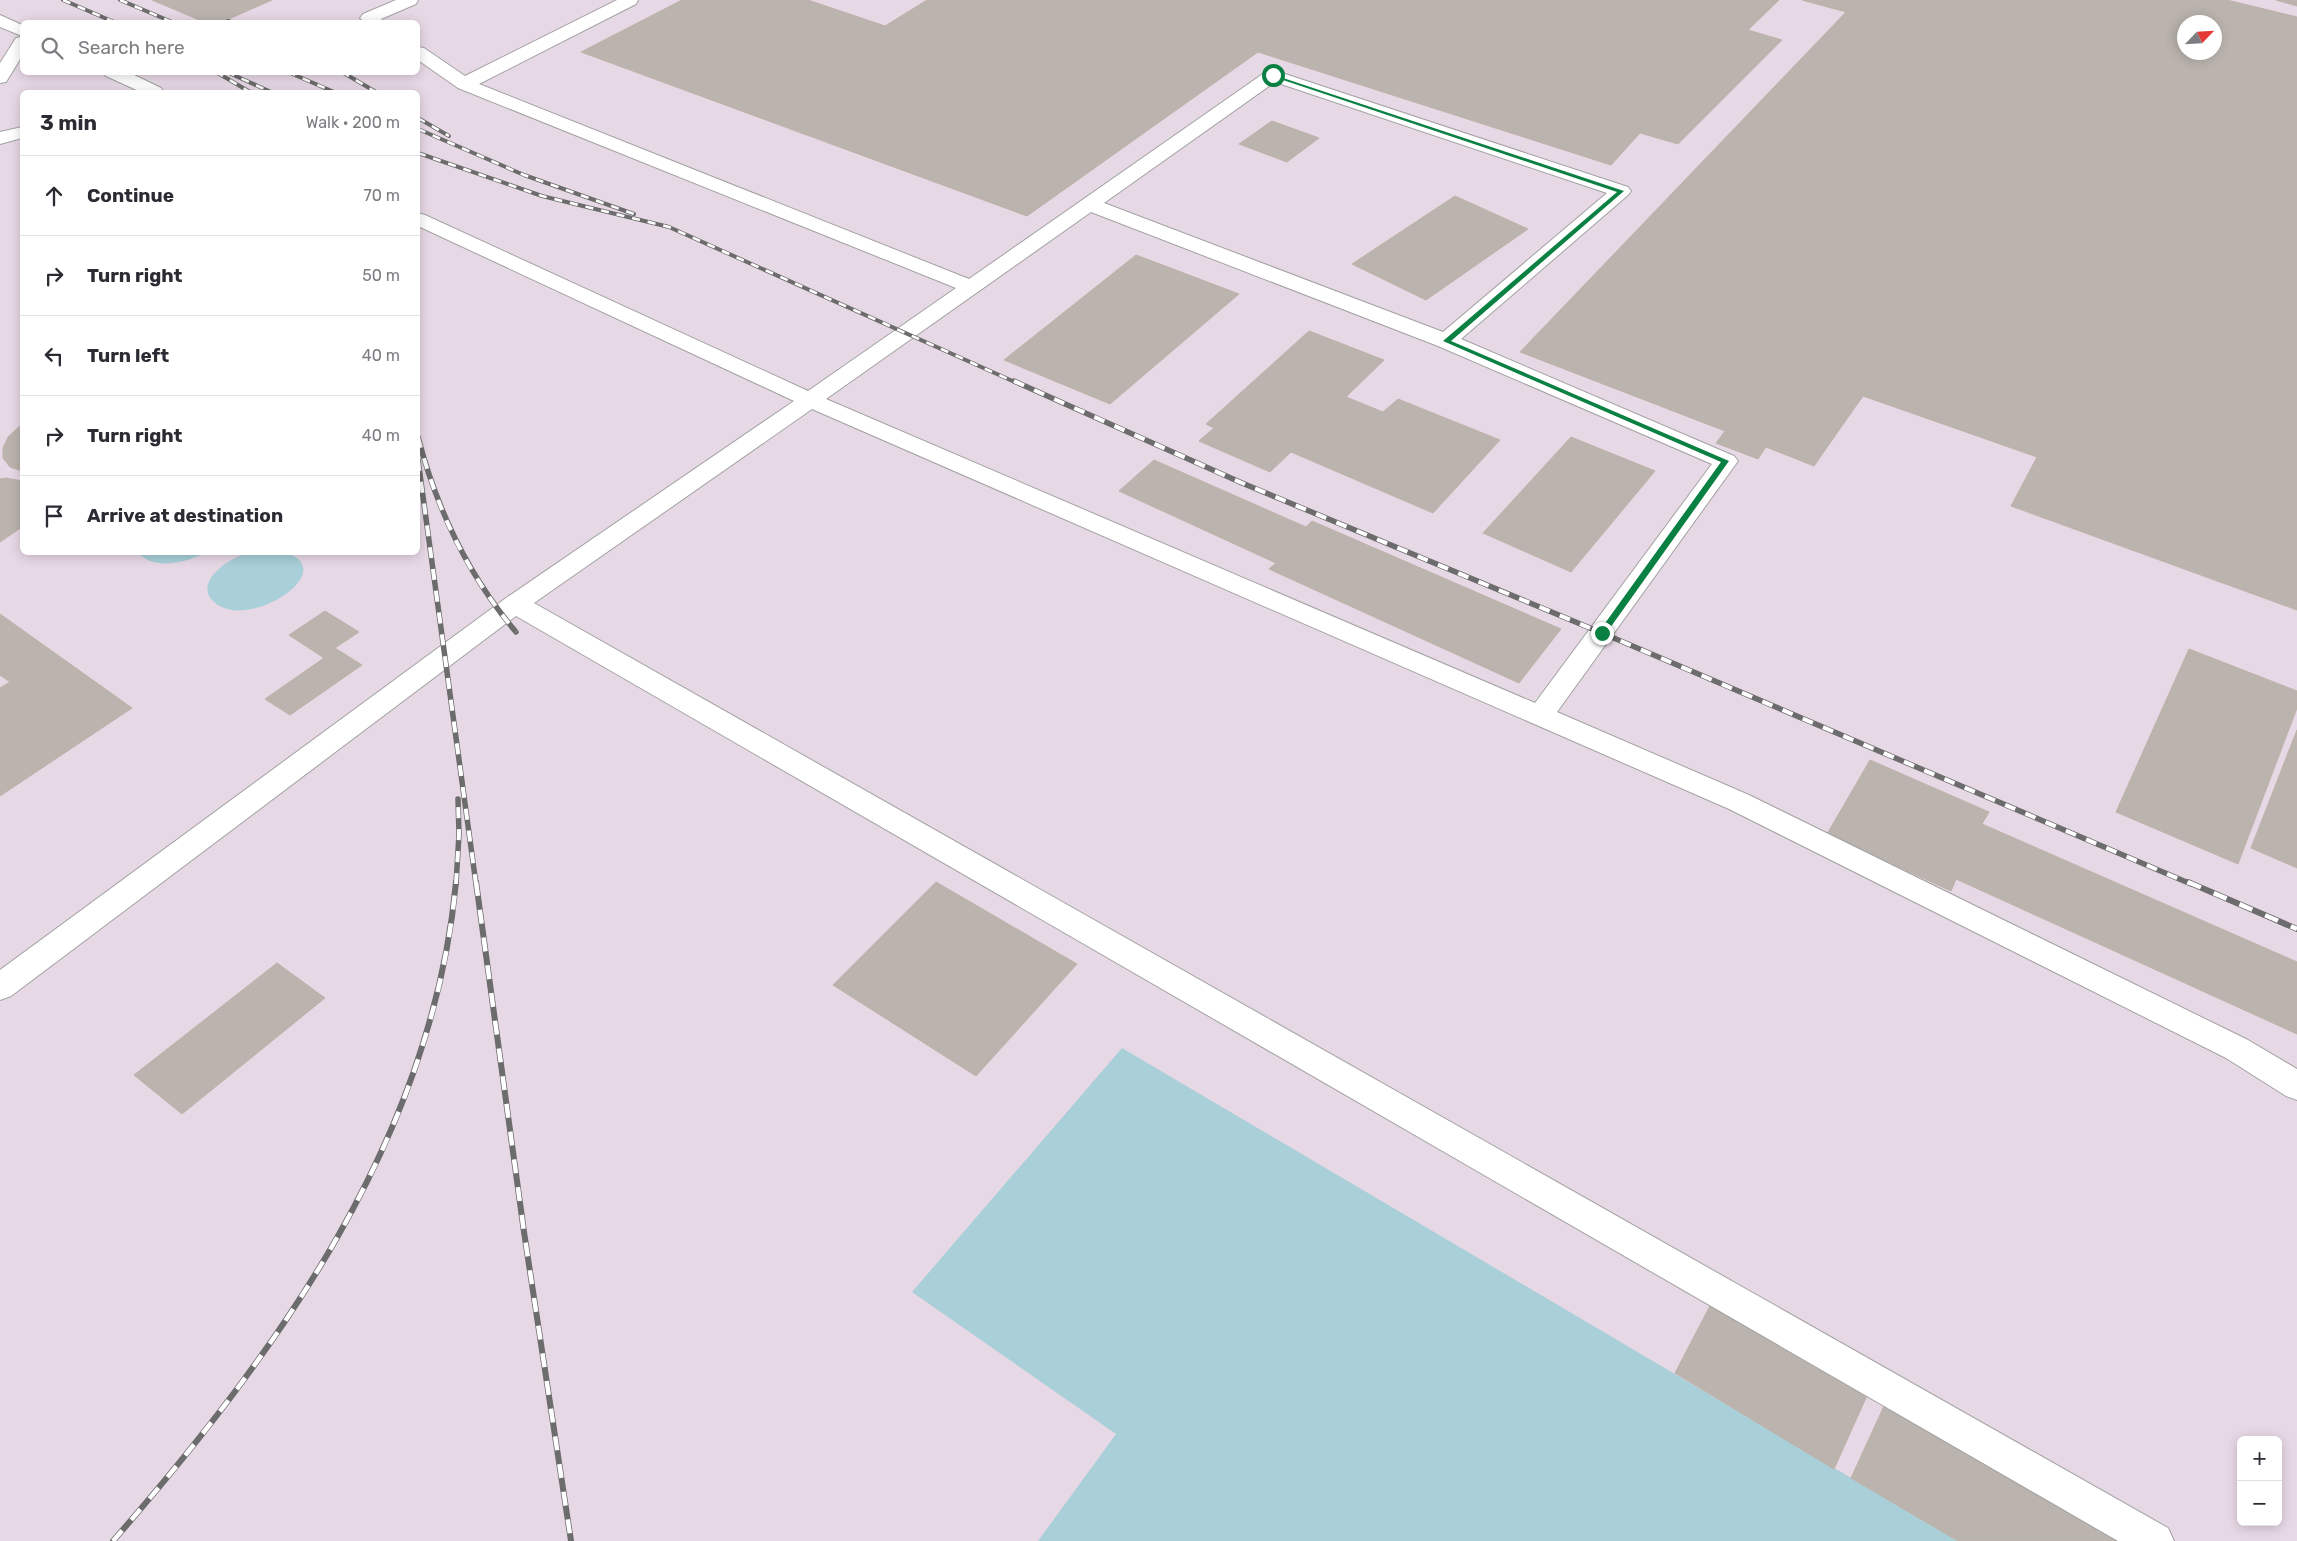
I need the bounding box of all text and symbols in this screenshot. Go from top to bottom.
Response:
north arrow [2177,15,2222,60]
search box [20,20,420,75]
icon: search [38,34,66,62]
text: Search here [78,36,185,59]
route start [1262,64,1285,87]
text: 3 min [40,110,97,135]
text: Walk · 200 m [306,113,400,132]
icon: ahead [40,182,68,210]
text: Continue [87,184,174,207]
text: 70 m [363,186,400,205]
icon: right [40,262,68,290]
text: Turn right [87,264,182,287]
text: 50 m [362,266,400,285]
icon: left [40,342,68,370]
text: Turn left [87,344,169,367]
text: 40 m [362,346,400,365]
icon: right [40,422,68,450]
text: Turn right [87,424,182,447]
text: 40 m [362,426,400,445]
icon: arrive [40,502,68,530]
text: Arrive at destination [87,504,283,527]
route end [1591,622,1614,645]
map controls [2237,1436,2282,1526]
button: + [2237,1436,2282,1481]
button: − [2237,1481,2282,1526]

